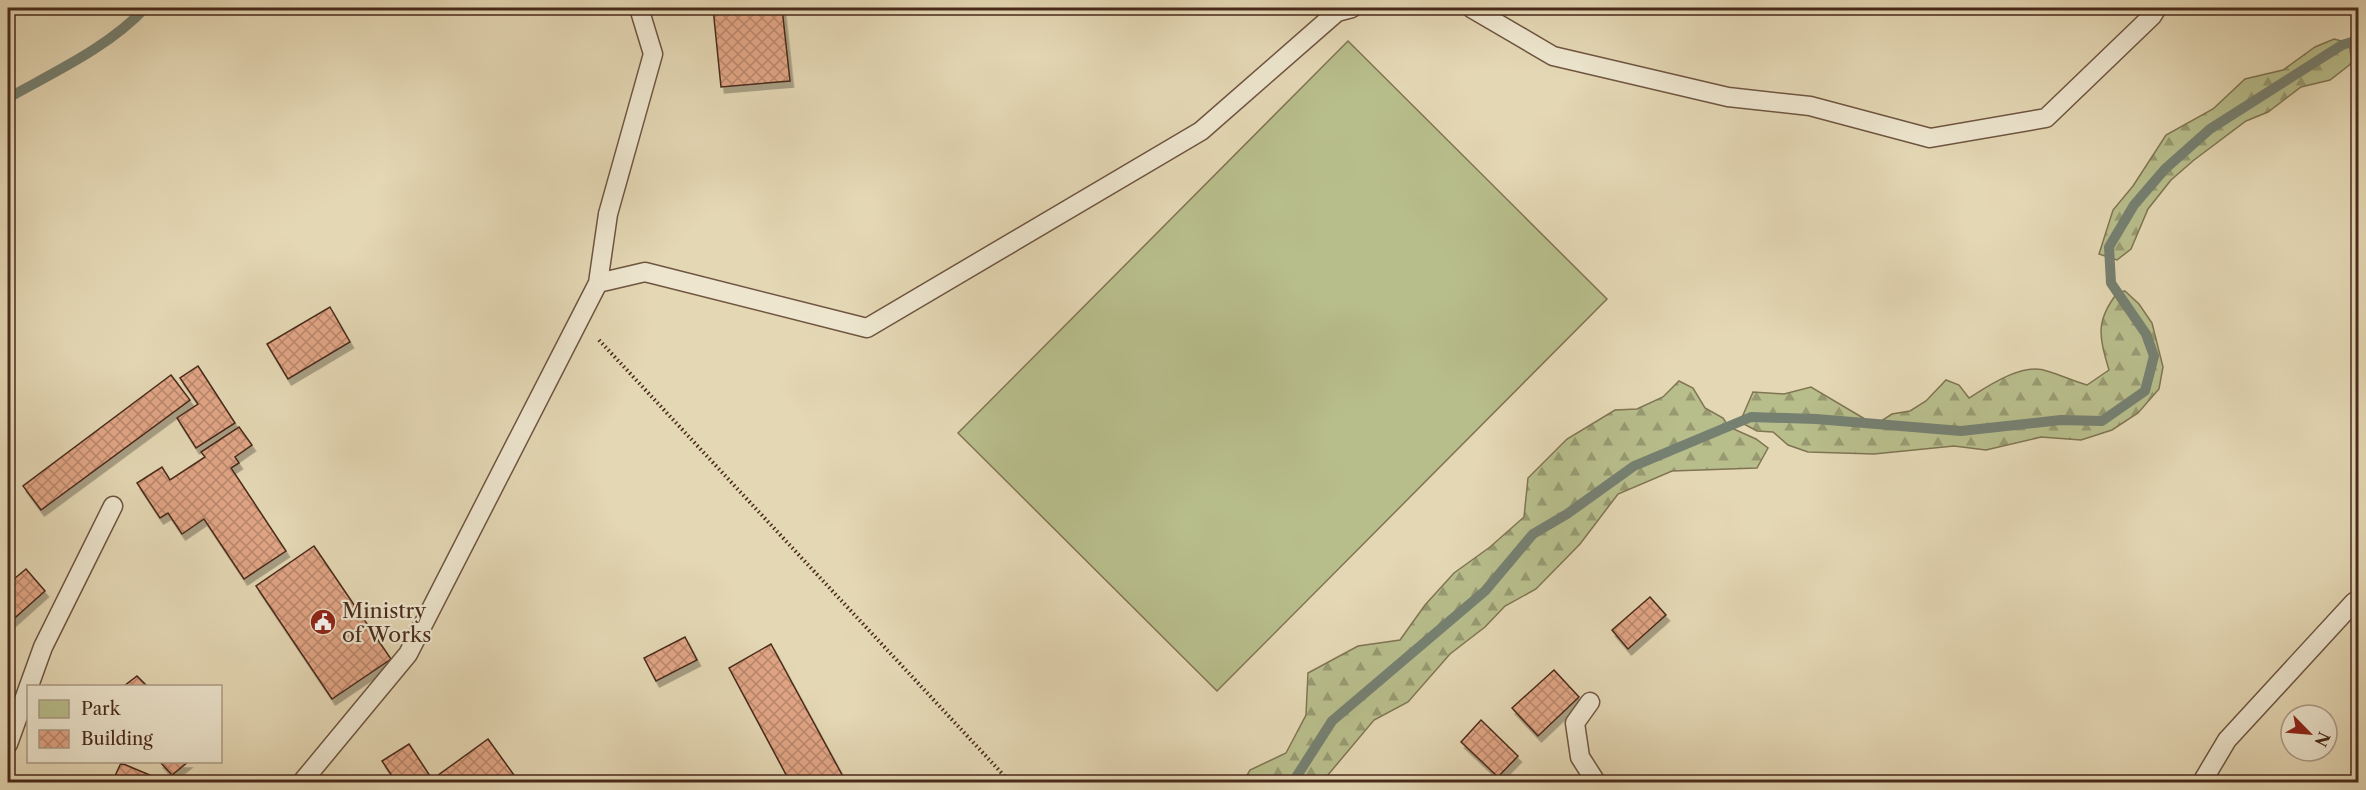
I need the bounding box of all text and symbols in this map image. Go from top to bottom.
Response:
place label: Ministry of Works [342,598,431,647]
public building icon: Ministry of Works [308,607,338,637]
legend [27,685,222,763]
text: Park [81,698,122,720]
north arrow [2279,703,2339,763]
text: Building [81,728,153,750]
text: N [2311,729,2335,750]

